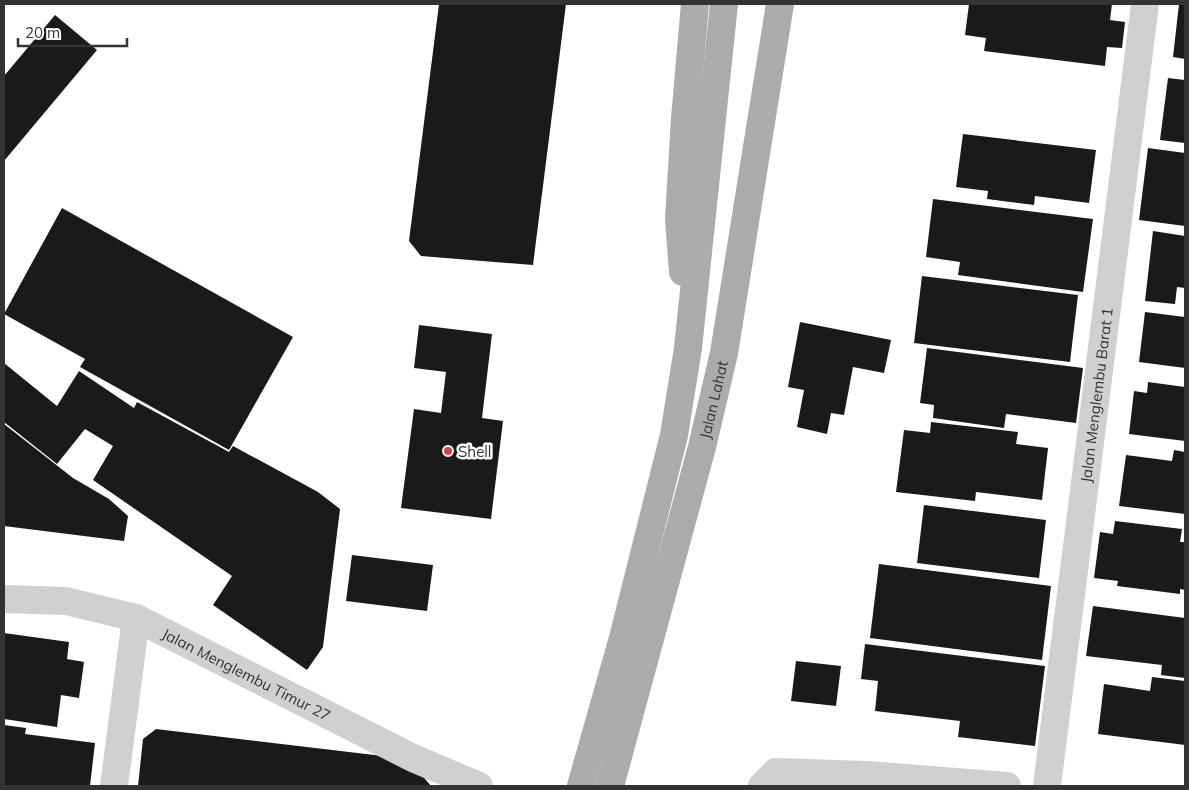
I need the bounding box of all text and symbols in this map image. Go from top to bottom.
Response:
scale bar [18,15,126,47]
text: 20 m [25,23,60,42]
street label: Jalan Menglembu Barat 1 [1076,306,1116,484]
street label: Jalan Lahat [695,359,731,440]
place label: Shell [458,442,491,461]
marker: Shell [442,445,454,457]
street label: Jalan Menglembu Timur 27 [159,623,334,724]

